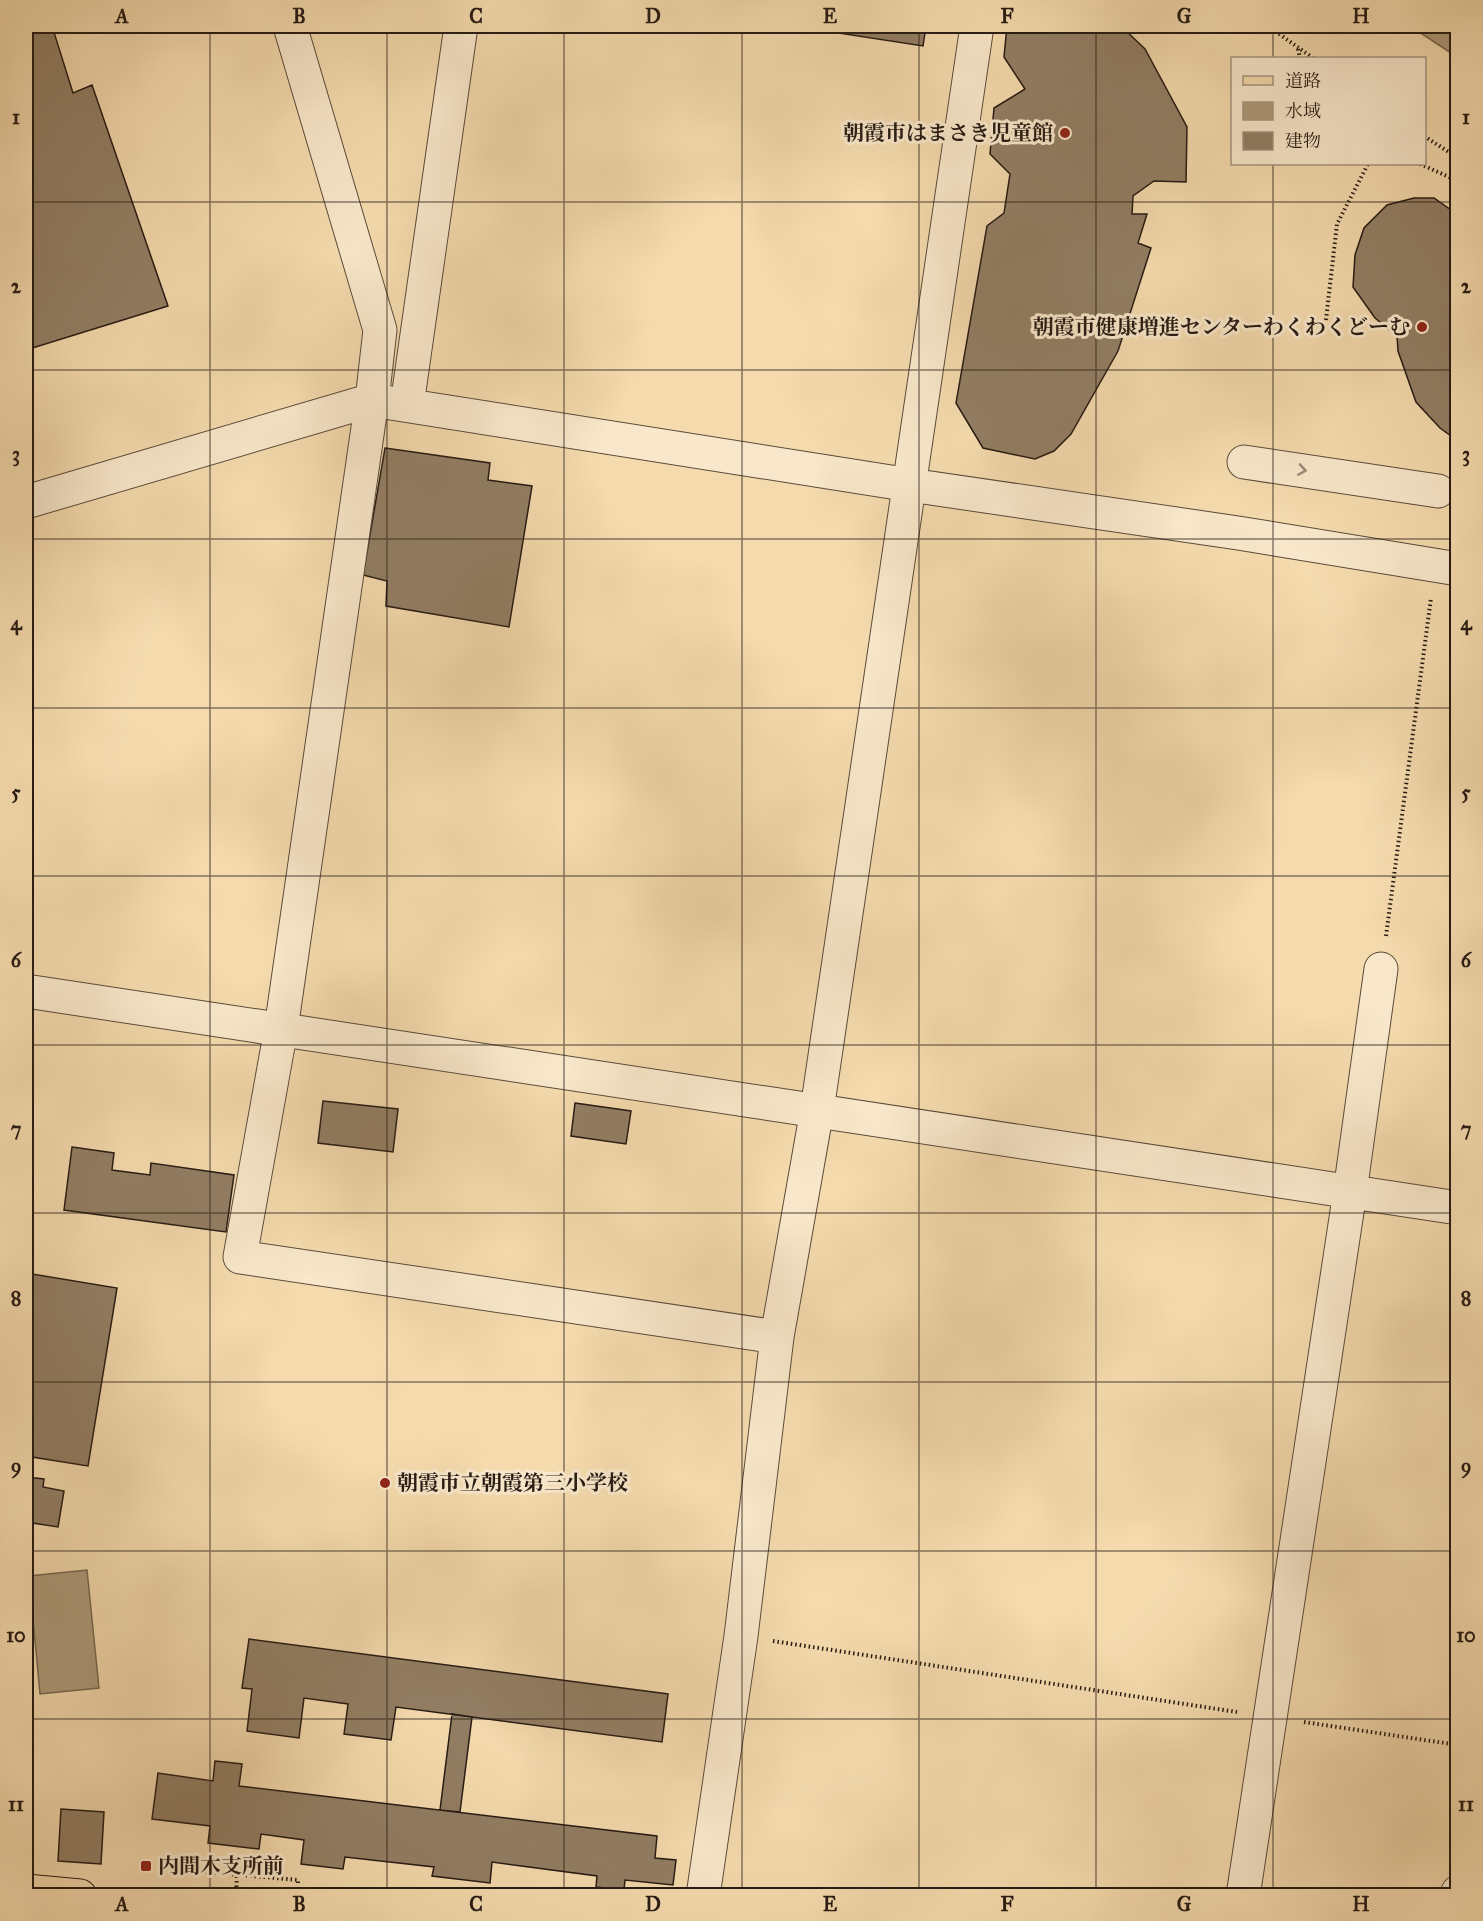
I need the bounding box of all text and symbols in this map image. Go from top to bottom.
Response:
text: A [113,4,129,28]
text: B [292,4,306,28]
text: C [469,4,483,28]
text: D [645,4,661,28]
text: E [823,4,838,28]
text: F [1000,4,1014,28]
text: G [1177,4,1192,28]
text: H [1352,4,1370,28]
legend [1231,57,1426,165]
text: 道路 [1285,70,1321,92]
text: 水域 [1285,100,1321,122]
text: 1 [12,105,20,129]
text: 1 [1462,105,1470,129]
place label: 朝霞市はまさき児童館 [843,120,1053,146]
marker: 朝霞市はまさき児童館 [1058,126,1072,140]
text: 建物 [1285,130,1321,152]
text: 2 [11,274,22,298]
text: 2 [1461,274,1472,298]
place label: 朝霞市健康増進センターわくわくどーむ [1033,314,1410,340]
marker: 朝霞市健康増進センターわくわくどーむ [1415,320,1429,334]
text: 3 [12,442,20,467]
text: 3 [1462,442,1470,467]
one-way arrow [1297,464,1306,476]
text: 4 [10,611,22,636]
text: 4 [1460,611,1472,636]
text: 5 [11,780,21,804]
text: 5 [1461,780,1471,804]
text: 6 [11,948,23,972]
text: 6 [1461,948,1473,972]
text: 7 [11,1117,22,1141]
text: 7 [1461,1117,1472,1141]
text: 8 [11,1286,21,1310]
text: 8 [1461,1286,1471,1310]
text: 9 [11,1454,21,1479]
text: 9 [1461,1454,1471,1479]
place label: 朝霞市立朝霞第三小学校 [397,1470,628,1496]
marker: 朝霞市立朝霞第三小学校 [378,1476,392,1490]
text: 10 [6,1623,26,1647]
text: 10 [1456,1623,1476,1647]
text: 11 [8,1792,24,1816]
text: 11 [1458,1792,1474,1816]
place label: 内間木支所前 [158,1853,284,1879]
marker: 内間木支所前 [139,1859,153,1873]
text: A [113,1892,129,1916]
text: B [292,1892,306,1916]
text: C [469,1892,483,1916]
text: D [645,1892,661,1916]
text: E [823,1892,838,1916]
text: F [1000,1892,1014,1916]
text: G [1177,1892,1192,1916]
text: H [1352,1892,1370,1916]

